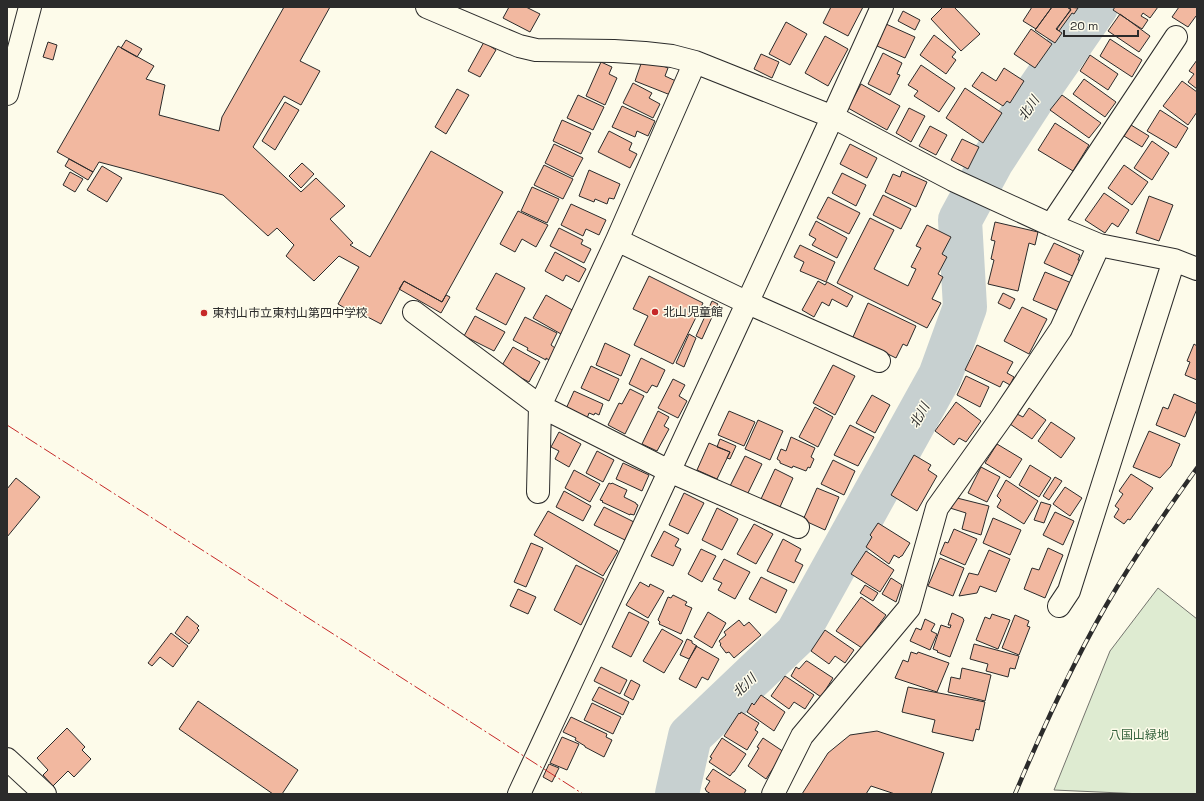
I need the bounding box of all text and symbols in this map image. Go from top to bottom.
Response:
scale bar [1064,12,1138,38]
text: 20 m [1070,18,1098,34]
water label: 北川 [1014,91,1044,124]
place label: 北山児童館 [663,304,723,320]
place label: 東村山市立東村山第四中学校 [212,305,368,321]
marker: 北山児童館 [650,307,660,317]
marker: 東村山市立東村山第四中学校 [199,308,209,318]
water label: 北川 [906,398,934,431]
water label: 北川 [729,669,761,701]
park label: 八国山緑地 [1109,727,1169,743]

